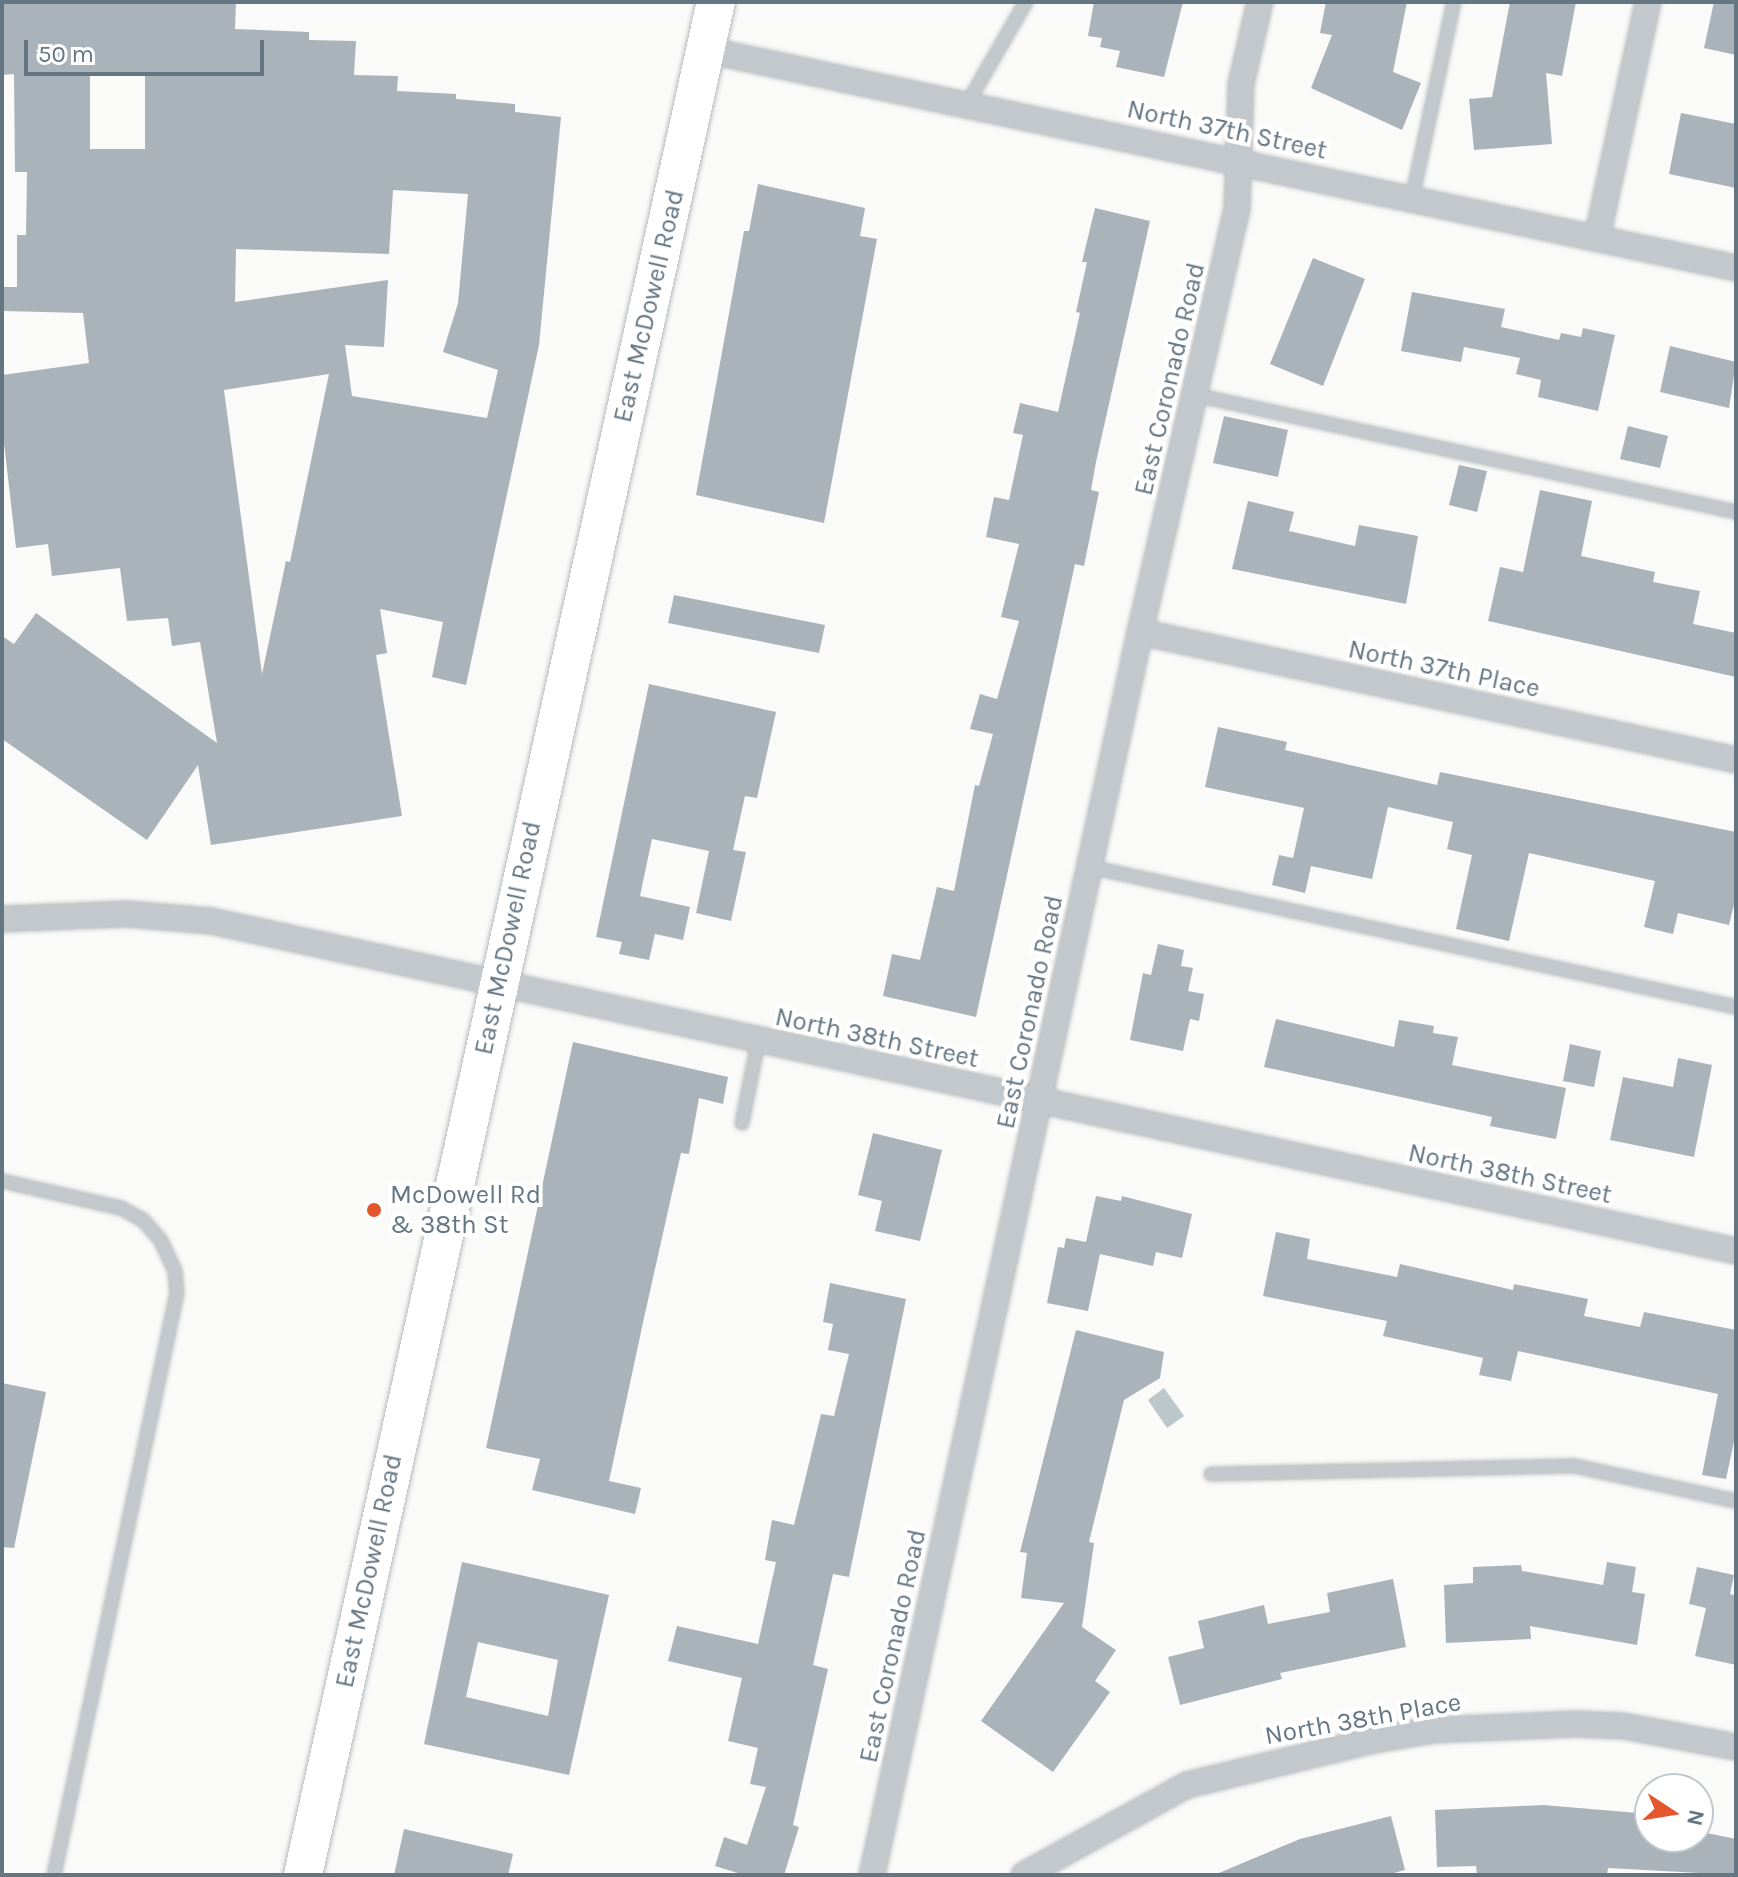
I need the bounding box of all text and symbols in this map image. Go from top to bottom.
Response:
scale bar [28,24,268,74]
text: 50 m [38,40,94,68]
street label: North 37th Street [1124,94,1330,166]
street label: East McDowell Road [607,186,691,426]
street label: East Coronado Road [1128,260,1212,498]
street label: North 37th Place [1345,633,1543,705]
street label: East McDowell Road [468,818,548,1058]
street label: East Coronado Road [990,892,1070,1132]
street label: North 38th Street [772,1001,982,1075]
street label: North 38th Street [1405,1137,1615,1211]
place label: McDowell Rd & 38th St [390,1179,541,1240]
marker: McDowell Rd & 38th St [365,1201,383,1219]
street label: East McDowell Road [329,1451,409,1691]
street label: East Coronado Road [853,1526,933,1766]
street label: North 38th Place [1262,1686,1464,1752]
north arrow [1634,1773,1714,1853]
text: N [1681,1807,1710,1828]

